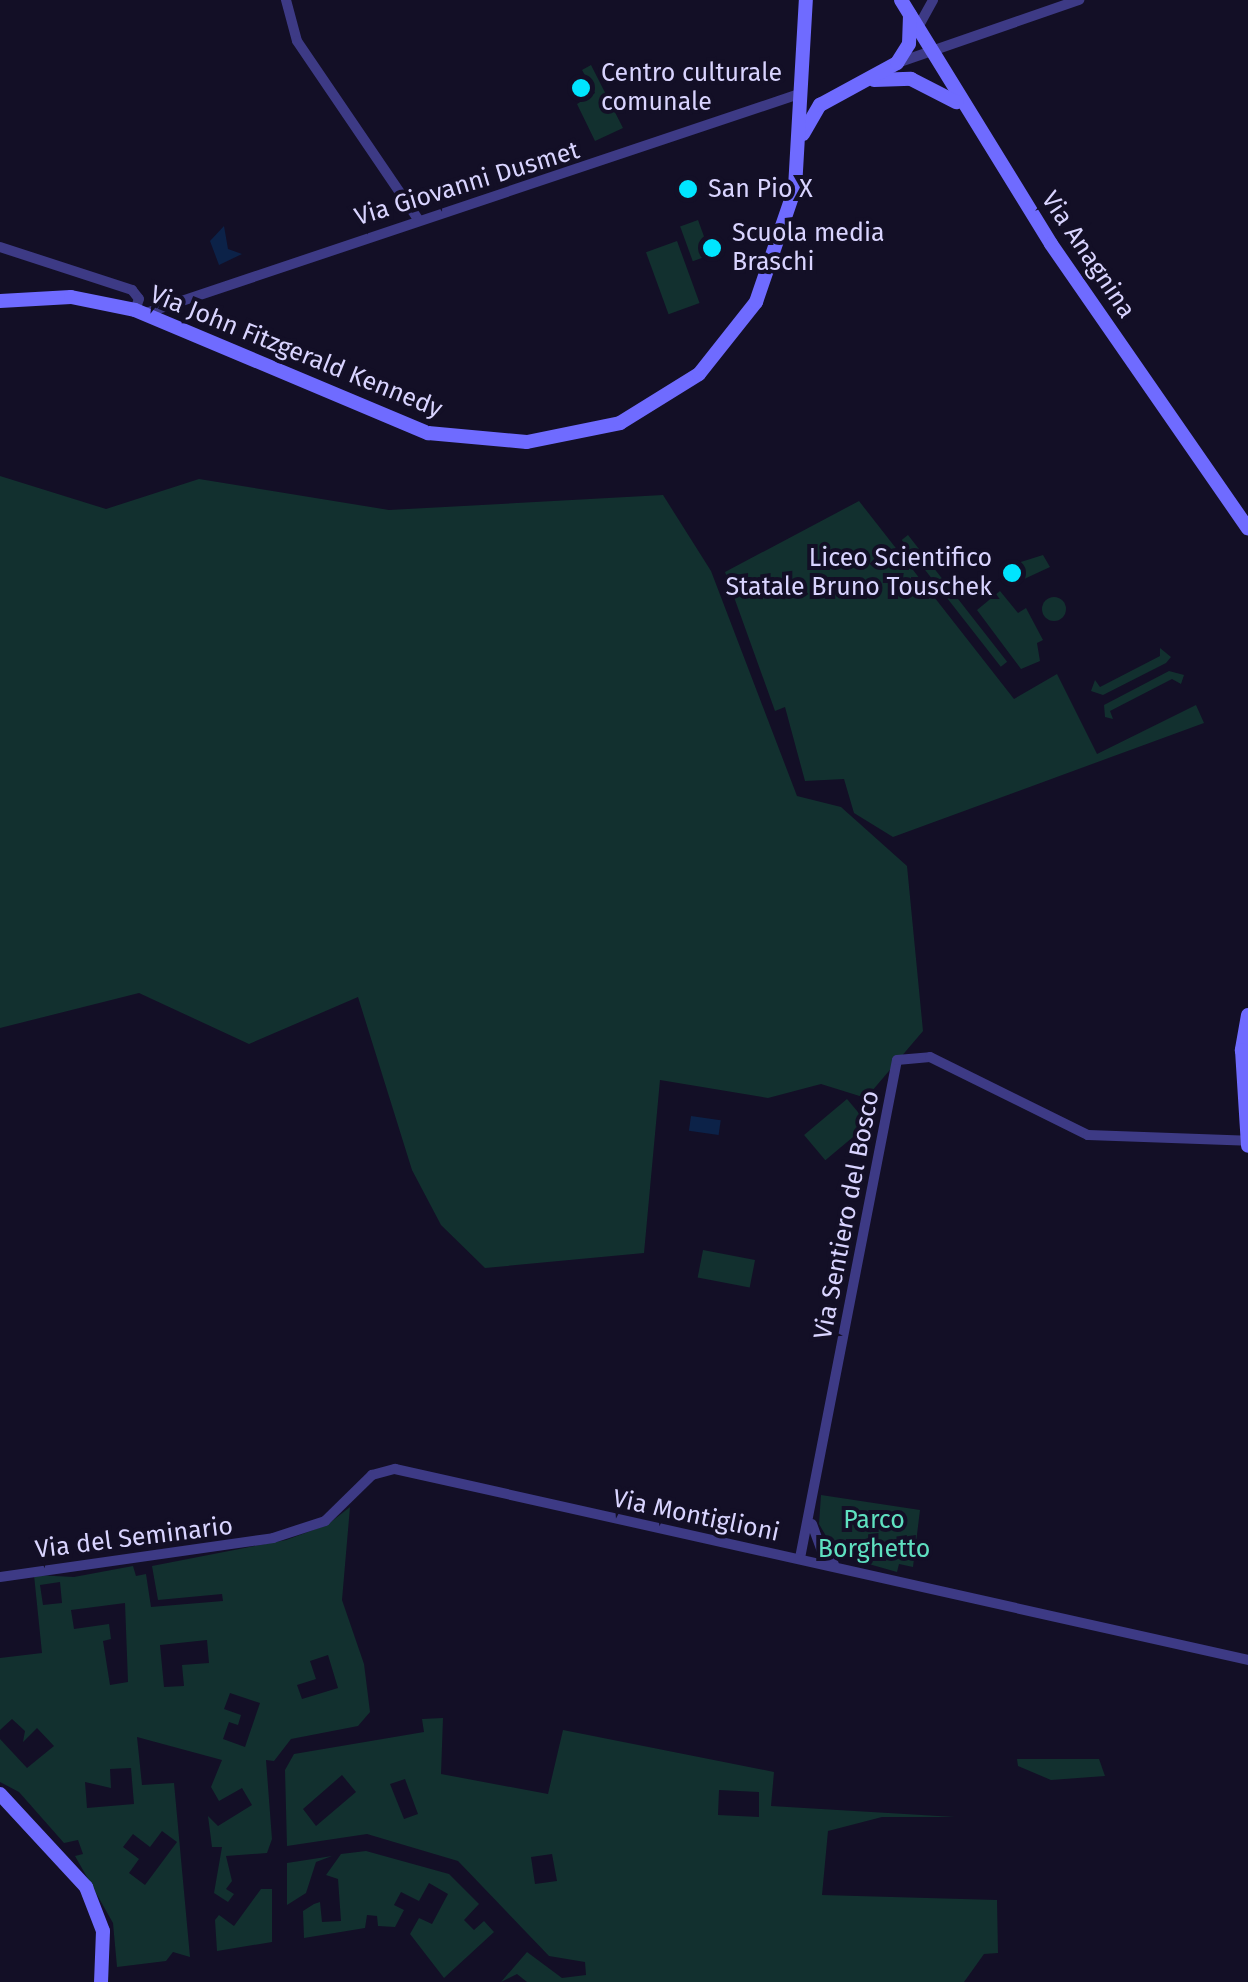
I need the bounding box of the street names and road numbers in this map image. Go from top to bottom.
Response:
street label: Via Giovanni Dusmet [351,136,583,232]
street label: Via Anagnina [1035,186,1141,324]
street label: Via John Fitzgerald Kennedy [145,280,447,424]
street label: Via Sentiero del Bosco [808,1088,886,1342]
street label: Via Montiglioni [610,1484,782,1548]
street label: Via del Seminario [33,1511,235,1565]

